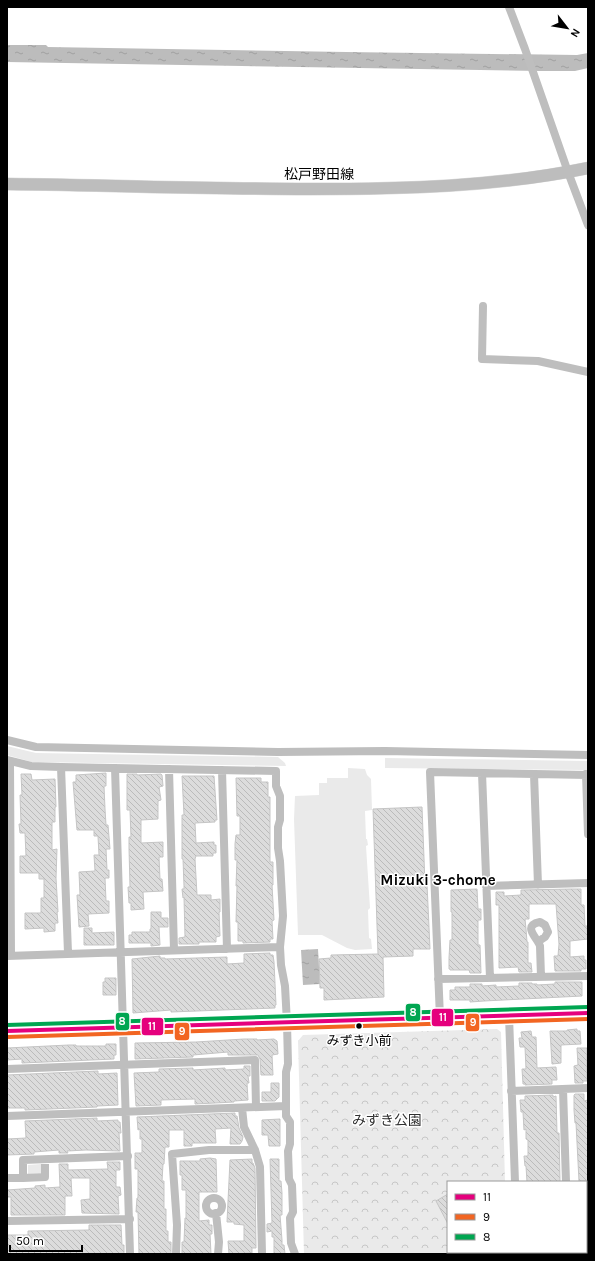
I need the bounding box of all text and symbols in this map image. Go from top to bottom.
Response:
north arrow [547,8,587,48]
text: N [568,26,583,40]
street label: 松戸野田線 [284,166,354,183]
district label: Mizuki 3-chome [380,871,496,889]
line badge: 8 [405,1003,421,1022]
text: 8 [409,1006,417,1019]
line badge: 11 [431,1008,454,1027]
text: 11 [439,1011,447,1024]
line badge: 8 [115,1012,130,1031]
line badge: 9 [465,1013,480,1032]
text: 8 [118,1015,126,1028]
text: 9 [470,1016,477,1029]
line badge: 11 [141,1017,164,1036]
text: 11 [148,1020,156,1033]
marker: みずき小前 [354,1021,364,1031]
line badge: 9 [174,1022,190,1041]
text: 9 [179,1025,186,1038]
place label: みずき小前 [326,1033,392,1048]
park label: みずき公園 [352,1112,422,1129]
legend [447,1181,587,1253]
text: 11 [483,1190,491,1204]
text: 9 [483,1210,490,1224]
scale bar [10,1227,82,1253]
text: 8 [483,1230,490,1244]
text: 50 m [16,1234,44,1248]

